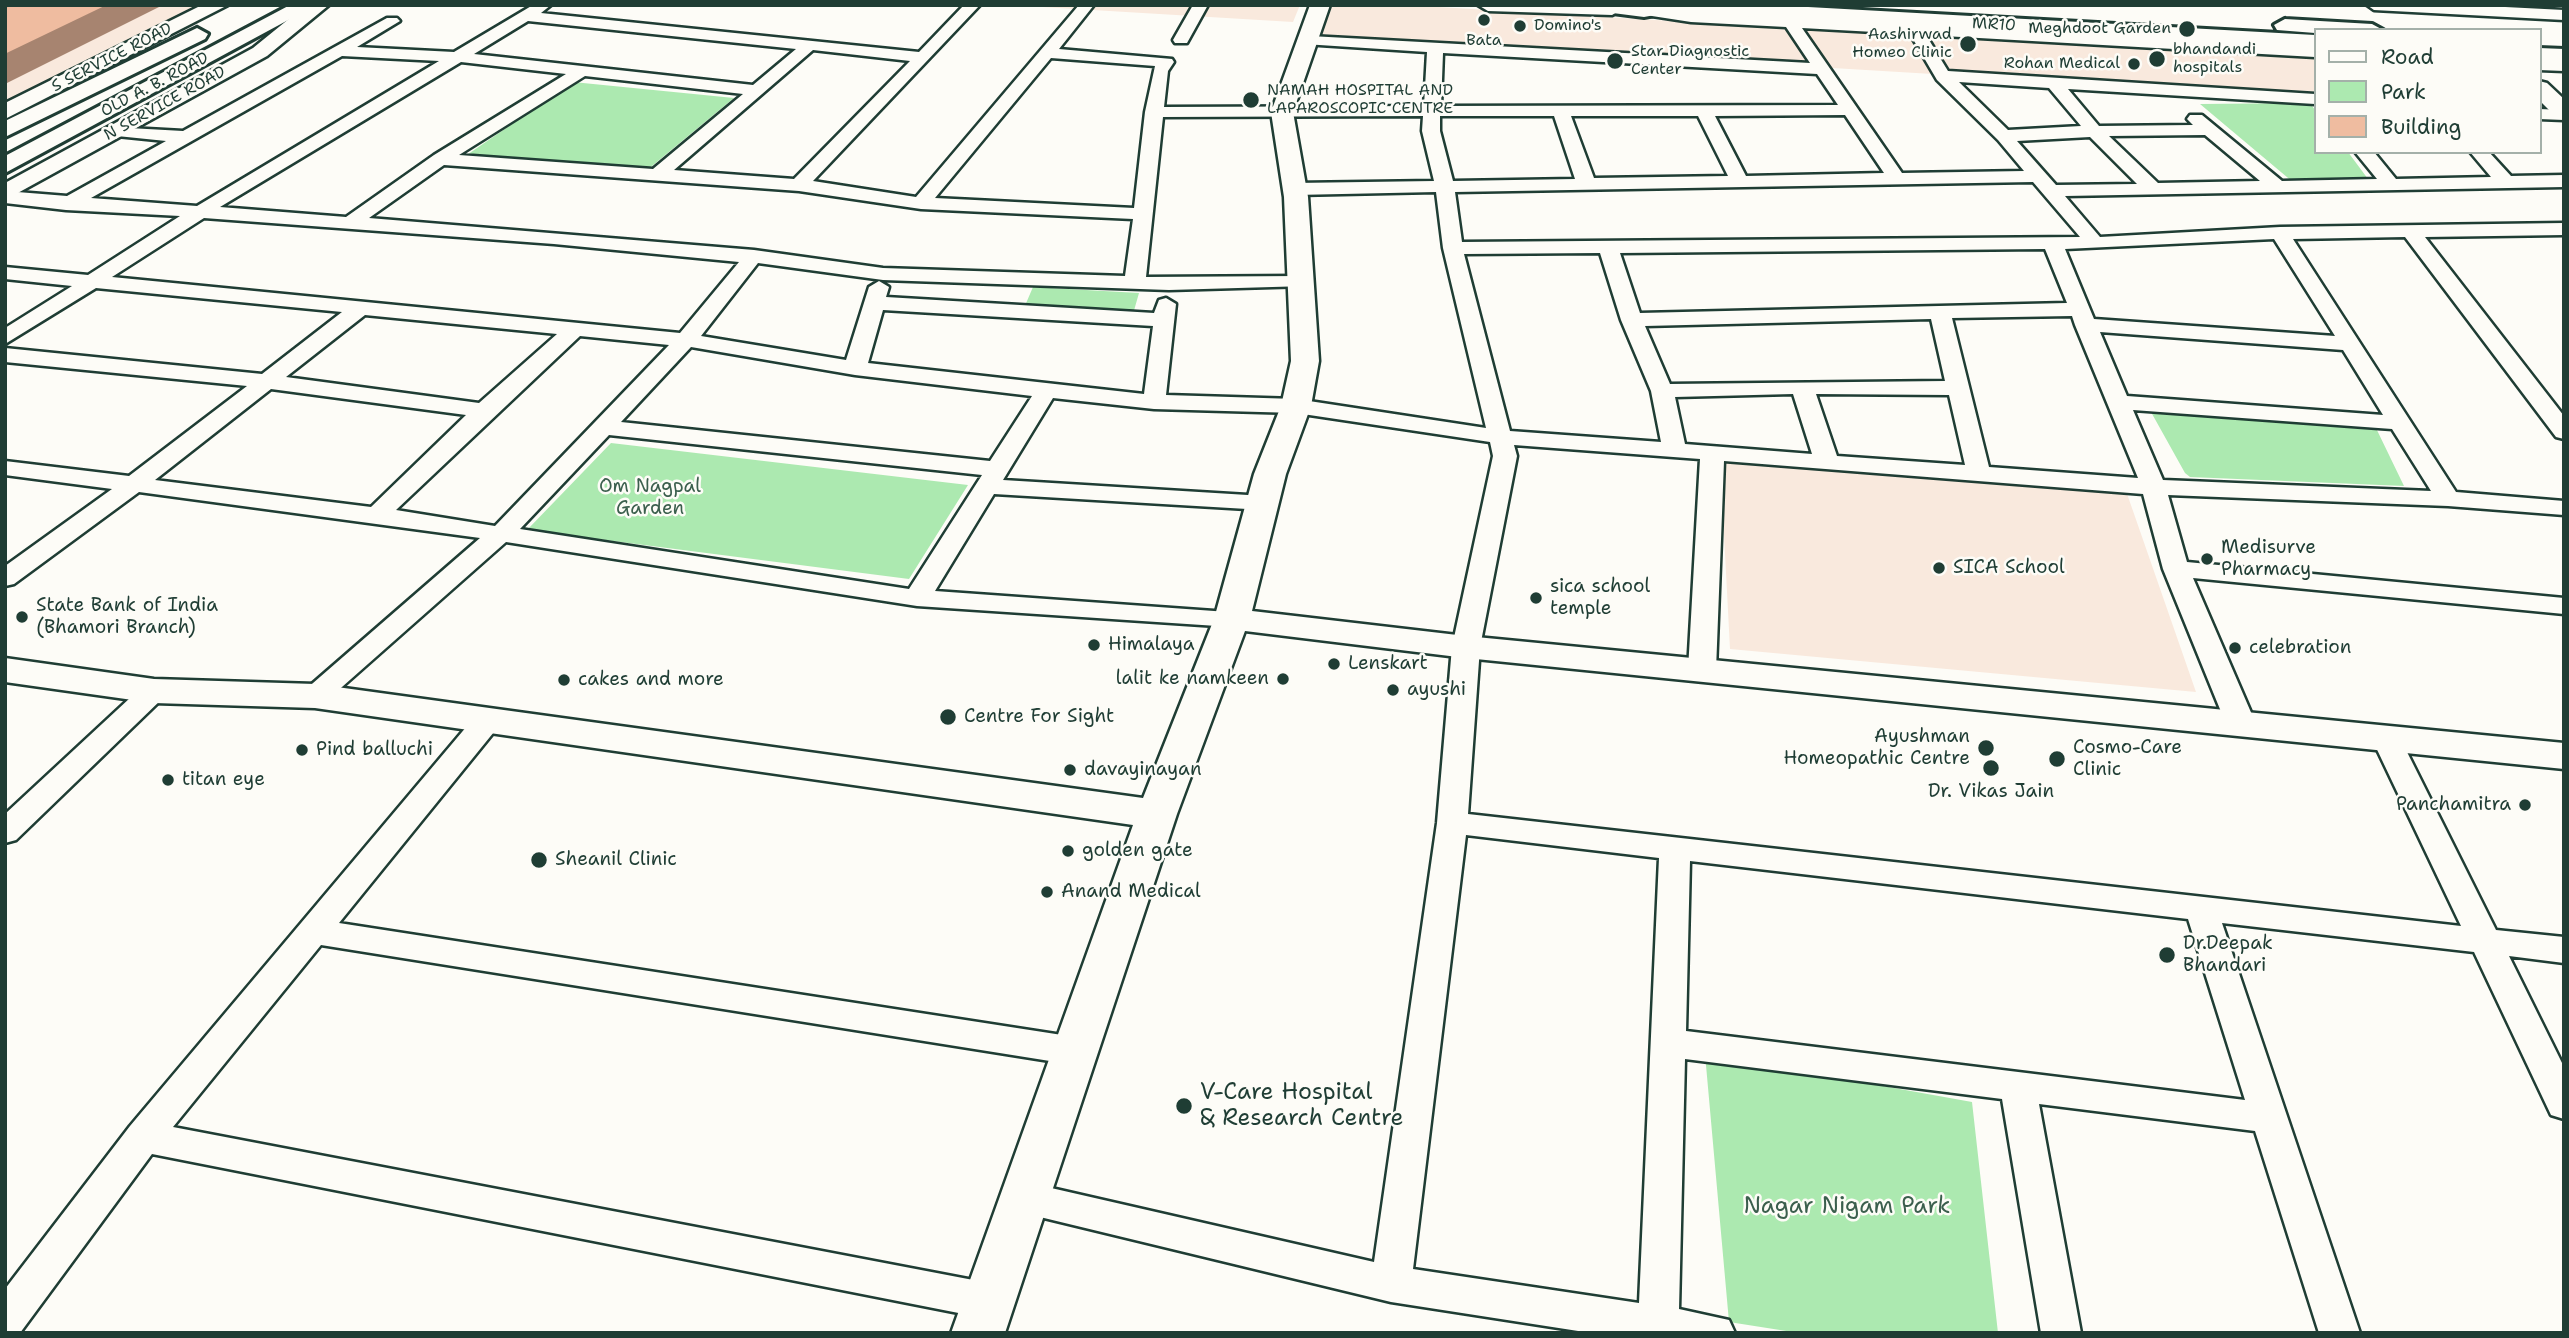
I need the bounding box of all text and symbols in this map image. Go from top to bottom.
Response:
marker: Bata [1476,12,1492,28]
street label: MR10 [1972,14,2016,36]
place label: Domino's [1534,16,1602,36]
marker: Domino's [1512,18,1528,34]
street label: S SERVICE ROAD [49,19,175,97]
place label: Meghdoot Garden [2028,19,2171,39]
marker: Meghdoot Garden [2177,19,2197,39]
place label: Aashirwad Homeo Clinic [1852,25,1952,63]
legend [2314,28,2541,154]
place label: Bata [1466,31,1502,51]
marker: Aashirwad Homeo Clinic [1958,34,1978,54]
place label: bhandandi hospitals [2173,40,2256,78]
place label: Star Diagnostic Center [1631,42,1749,80]
text: Road [2381,43,2434,71]
street label: OLD A. B. ROAD [98,49,212,121]
marker: bhandandi hospitals [2147,49,2167,69]
marker: Star Diagnostic Center [1605,51,1625,71]
place label: Rohan Medical [2004,54,2120,74]
marker: Rohan Medical [2126,56,2142,72]
street label: N SERVICE ROAD [101,63,229,145]
text: Park [2381,78,2426,106]
place label: NAMAH HOSPITAL AND LAPAROSCOPIC CENTRE [1267,81,1453,119]
marker: NAMAH HOSPITAL AND LAPAROSCOPIC CENTRE [1241,90,1261,110]
text: Building [2381,113,2461,141]
park label: Om Nagpal Garden [599,476,701,520]
place label: Medisurve Pharmacy [2221,537,2316,581]
marker: Medisurve Pharmacy [2199,551,2215,567]
place label: SICA School [1953,557,2065,579]
marker: SICA School [1931,560,1947,576]
place label: sica school temple [1550,576,1650,620]
marker: sica school temple [1528,590,1544,606]
place label: State Bank of India (Bhamori Branch) [36,595,218,639]
marker: State Bank of India (Bhamori Branch) [14,609,30,625]
place label: Himalaya [1108,634,1195,656]
marker: Himalaya [1086,637,1102,653]
place label: celebration [2249,637,2351,659]
marker: celebration [2227,640,2243,656]
place label: Lenskart [1348,653,1428,675]
marker: Lenskart [1326,656,1342,672]
place label: lalit ke namkeen [1116,668,1269,690]
place label: cakes and more [578,669,724,691]
marker: lalit ke namkeen [1275,671,1291,687]
marker: cakes and more [556,672,572,688]
place label: ayushi [1407,679,1466,701]
marker: ayushi [1385,682,1401,698]
place label: Centre For Sight [964,706,1114,728]
marker: Centre For Sight [938,707,958,727]
place label: Ayushman Homeopathic Centre [1783,726,1970,770]
place label: Cosmo-Care Clinic [2073,737,2182,781]
marker: Ayushman Homeopathic Centre [1976,738,1996,758]
place label: Pind balluchi [316,739,433,761]
marker: Pind balluchi [294,742,310,758]
marker: Cosmo-Care Clinic [2047,749,2067,769]
marker: Dr. Vikas Jain [1981,758,2001,778]
place label: davayinayan [1084,759,1202,781]
marker: davayinayan [1062,762,1078,778]
place label: titan eye [182,769,265,791]
marker: titan eye [160,772,176,788]
place label: Dr. Vikas Jain [1928,781,2054,803]
place label: Panchamitra [2396,794,2511,816]
marker: Panchamitra [2517,797,2533,813]
place label: golden gate [1082,840,1193,862]
marker: golden gate [1060,843,1076,859]
place label: Sheanil Clinic [555,849,677,871]
marker: Sheanil Clinic [529,850,549,870]
place label: Anand Medical [1061,881,1201,903]
marker: Anand Medical [1039,884,1055,900]
place label: Dr.Deepak Bhandari [2183,933,2273,977]
marker: Dr.Deepak Bhandari [2157,945,2177,965]
place label: V-Care Hospital & Research Centre [1200,1079,1404,1133]
marker: V-Care Hospital & Research Centre [1174,1096,1194,1116]
park label: Nagar Nigam Park [1743,1193,1951,1221]

